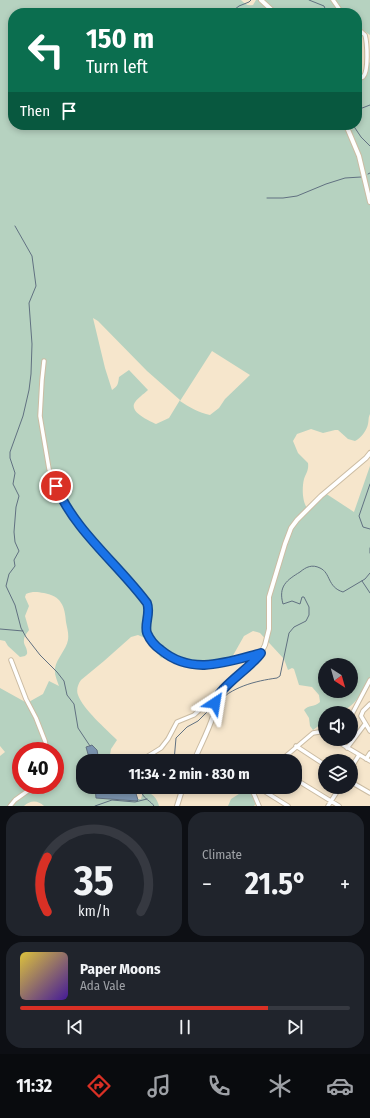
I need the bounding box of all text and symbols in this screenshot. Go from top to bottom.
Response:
text: 150 m [86,22,154,55]
icon: left [20,24,72,76]
text: Turn left [86,56,148,78]
icon: arrive [58,100,80,122]
text: Then [20,102,50,120]
pin [39,469,73,503]
icon: arrive [45,475,67,497]
north arrow [318,658,358,698]
map controls [318,658,358,794]
position arrow [194,682,236,724]
button: sound [318,706,358,746]
speed limit sign: 40 [12,742,64,794]
button: layers [318,754,358,794]
text: 11:34 · 2 min · 830 m [128,765,250,783]
text: Climate [202,847,242,862]
text: 35 [73,856,114,906]
text: 21.5° [245,866,307,902]
text: − [202,871,212,898]
text: + [340,871,350,898]
text: km/h [78,903,110,920]
text: Paper Moons [80,960,161,978]
text: Ada Vale [80,978,125,993]
icon: previous [64,1016,86,1038]
icon: pause [174,1016,196,1038]
icon: next [284,1016,306,1038]
icon: directions [85,1072,113,1100]
icon: music [145,1072,173,1100]
icon: phone [205,1072,233,1100]
icon: climate [266,1072,294,1100]
icon: car [326,1072,354,1100]
text: 11:32 [16,1075,52,1097]

